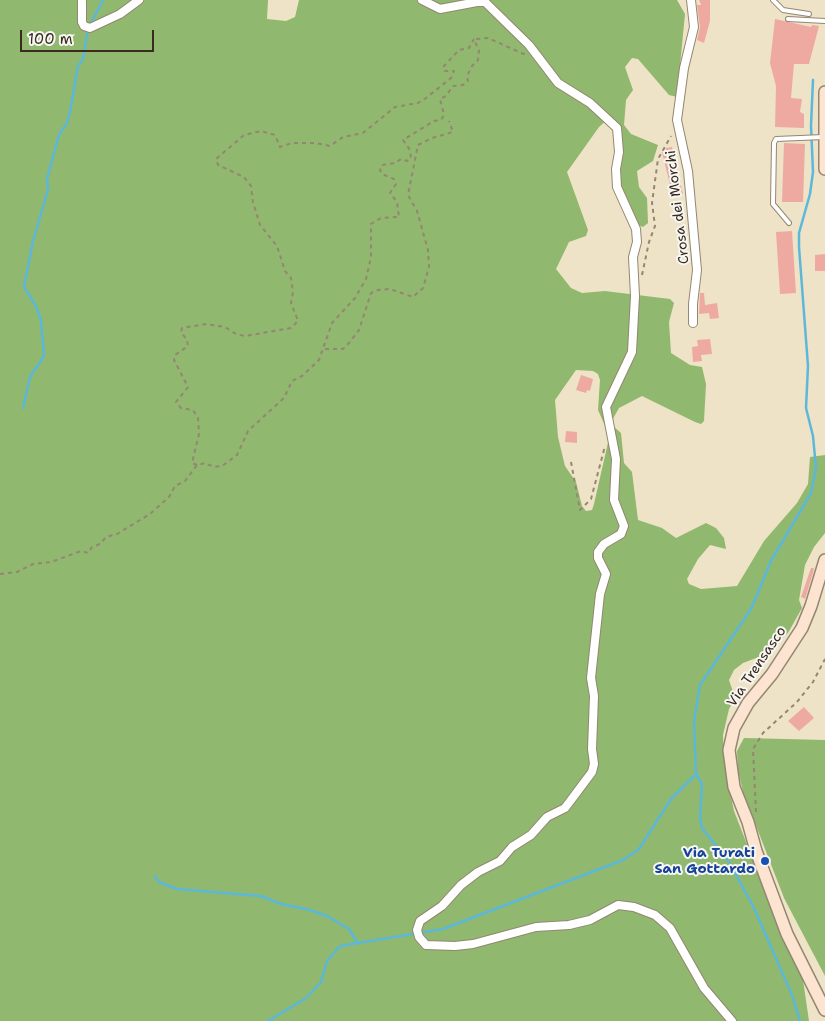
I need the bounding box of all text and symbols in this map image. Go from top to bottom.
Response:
scale bar [22,20,156,52]
text: 100 m [28,29,73,49]
street label: Crosa dei Morchi [663,149,693,265]
street label: Via Trensasco [724,624,790,710]
place label: Via Turati San Gottardo [655,845,755,878]
marker: Via Turati San Gottardo [759,855,771,867]

